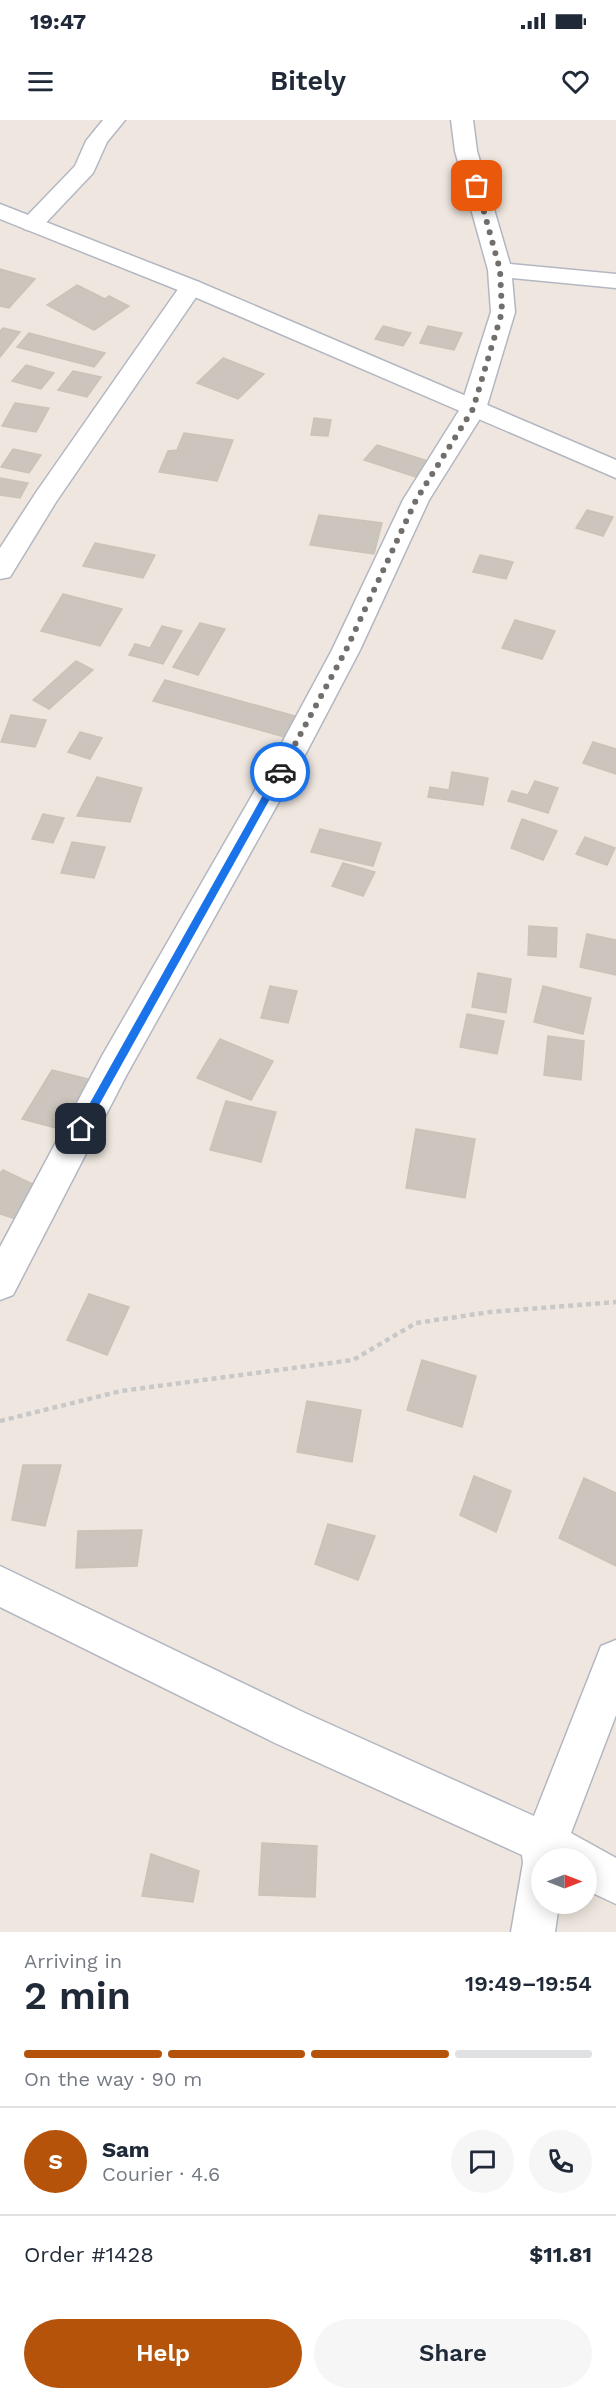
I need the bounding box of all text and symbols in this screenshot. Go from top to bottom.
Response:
text: 19:47 [30,9,86,34]
icon: menu [24,65,57,98]
text: Bitely [270,65,346,97]
icon: heart [559,65,592,98]
pin [451,160,502,211]
icon: bag [460,169,493,202]
courier [250,742,310,802]
icon: car [264,756,297,789]
pin [55,1103,106,1154]
icon: home [64,1112,97,1145]
north arrow [531,1848,597,1914]
map controls [531,1848,597,1914]
text: Arriving in [24,1949,122,1973]
text: 19:49–19:54 [465,1971,592,1996]
text: 2 min [24,1973,131,2018]
text: On the way · 90 m [24,2067,202,2091]
button: chat [451,2130,514,2193]
button: phone [529,2130,592,2193]
text: Sam [102,2137,150,2162]
text: S [48,2149,63,2174]
text: Courier · 4.6 [102,2162,220,2186]
text: Order #1428 [24,2242,154,2267]
text: $11.81 [529,2242,592,2267]
button: Help [24,2319,302,2388]
button: Share [314,2319,592,2388]

